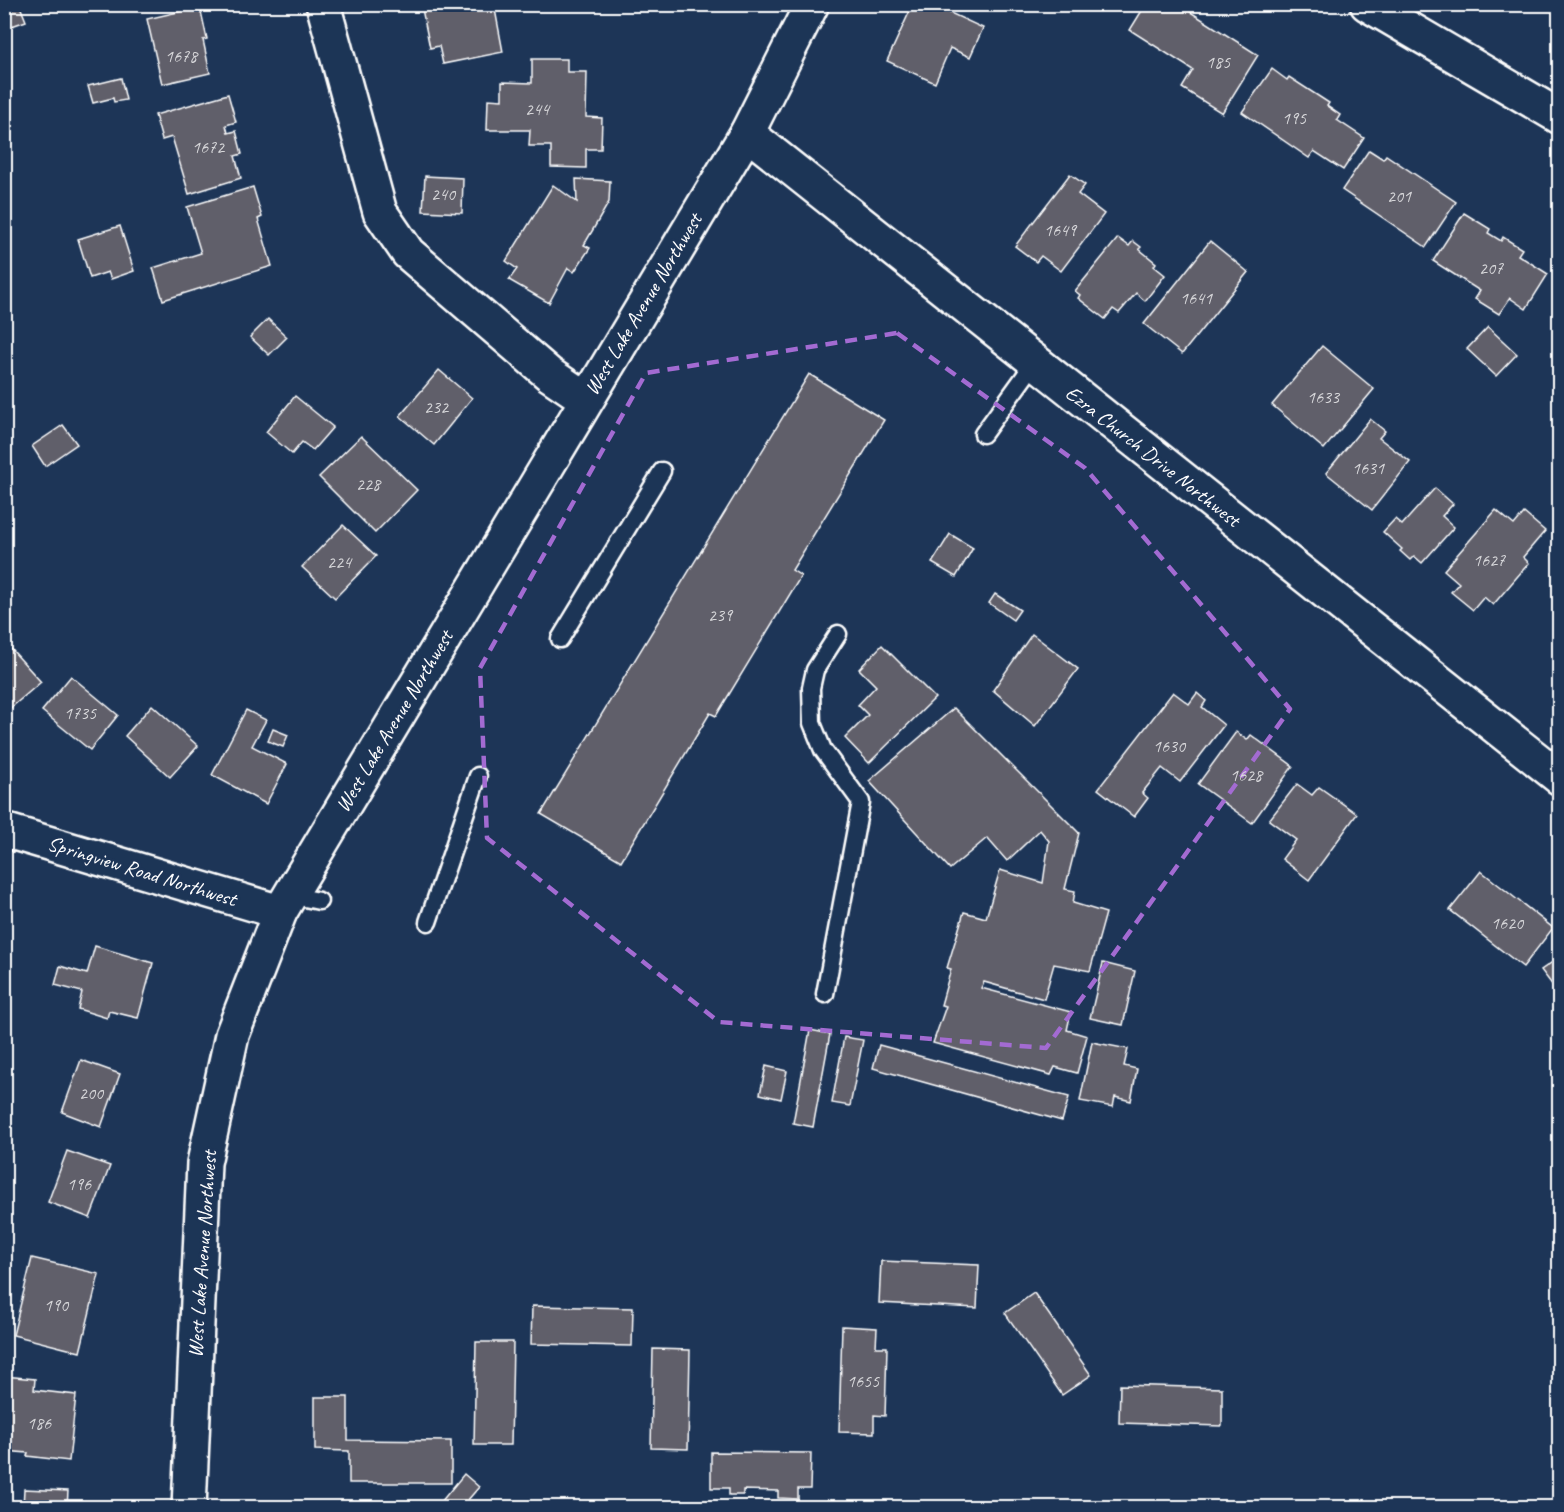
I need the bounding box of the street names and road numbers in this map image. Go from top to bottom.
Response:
street label: West Lake Avenue Northwest [578,207,709,400]
street label: Ezra Church Drive Northwest [1060,380,1247,534]
street label: West Lake Avenue Northwest [329,624,460,817]
street label: Springview Road Northwest [45,830,241,913]
street label: West Lake Avenue Northwest [182,1148,222,1358]

